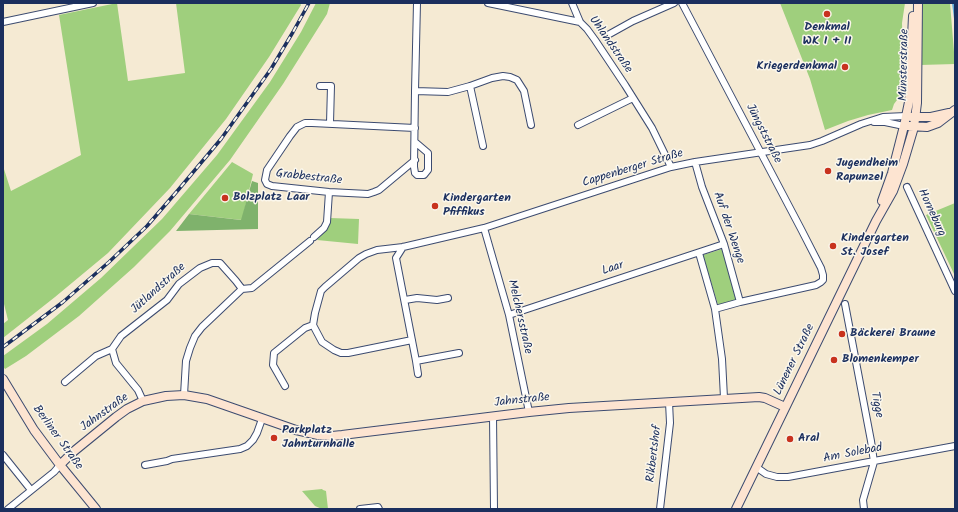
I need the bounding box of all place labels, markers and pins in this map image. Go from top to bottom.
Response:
marker: Denkmal WK I + II [822,9,832,19]
place label: Denkmal WK I + II [803,21,851,49]
place label: Kriegerdenkmal [756,60,837,74]
marker: Kriegerdenkmal [840,62,850,72]
place label: Jugendheim Rapunzel [836,157,898,185]
marker: Jugendheim Rapunzel [823,166,833,176]
place label: Bolzplatz Laar [233,191,310,205]
place label: Kindergarten Pfiffikus [443,192,511,220]
marker: Bolzplatz Laar [220,193,230,203]
marker: Kindergarten Pfiffikus [430,201,440,211]
place label: Kindergarten St. Josef [841,232,909,260]
marker: Kindergarten St. Josef [828,241,838,251]
place label: Bäckerei Braune [850,327,936,341]
marker: Bäckerei Braune [837,329,847,339]
place label: Blomenkemper [842,353,919,367]
marker: Blomenkemper [829,355,839,365]
place label: Parkplatz Jahnturnhalle [282,424,355,452]
place label: Aral [798,432,819,446]
marker: Parkplatz Jahnturnhalle [269,433,279,443]
marker: Aral [785,434,795,444]

